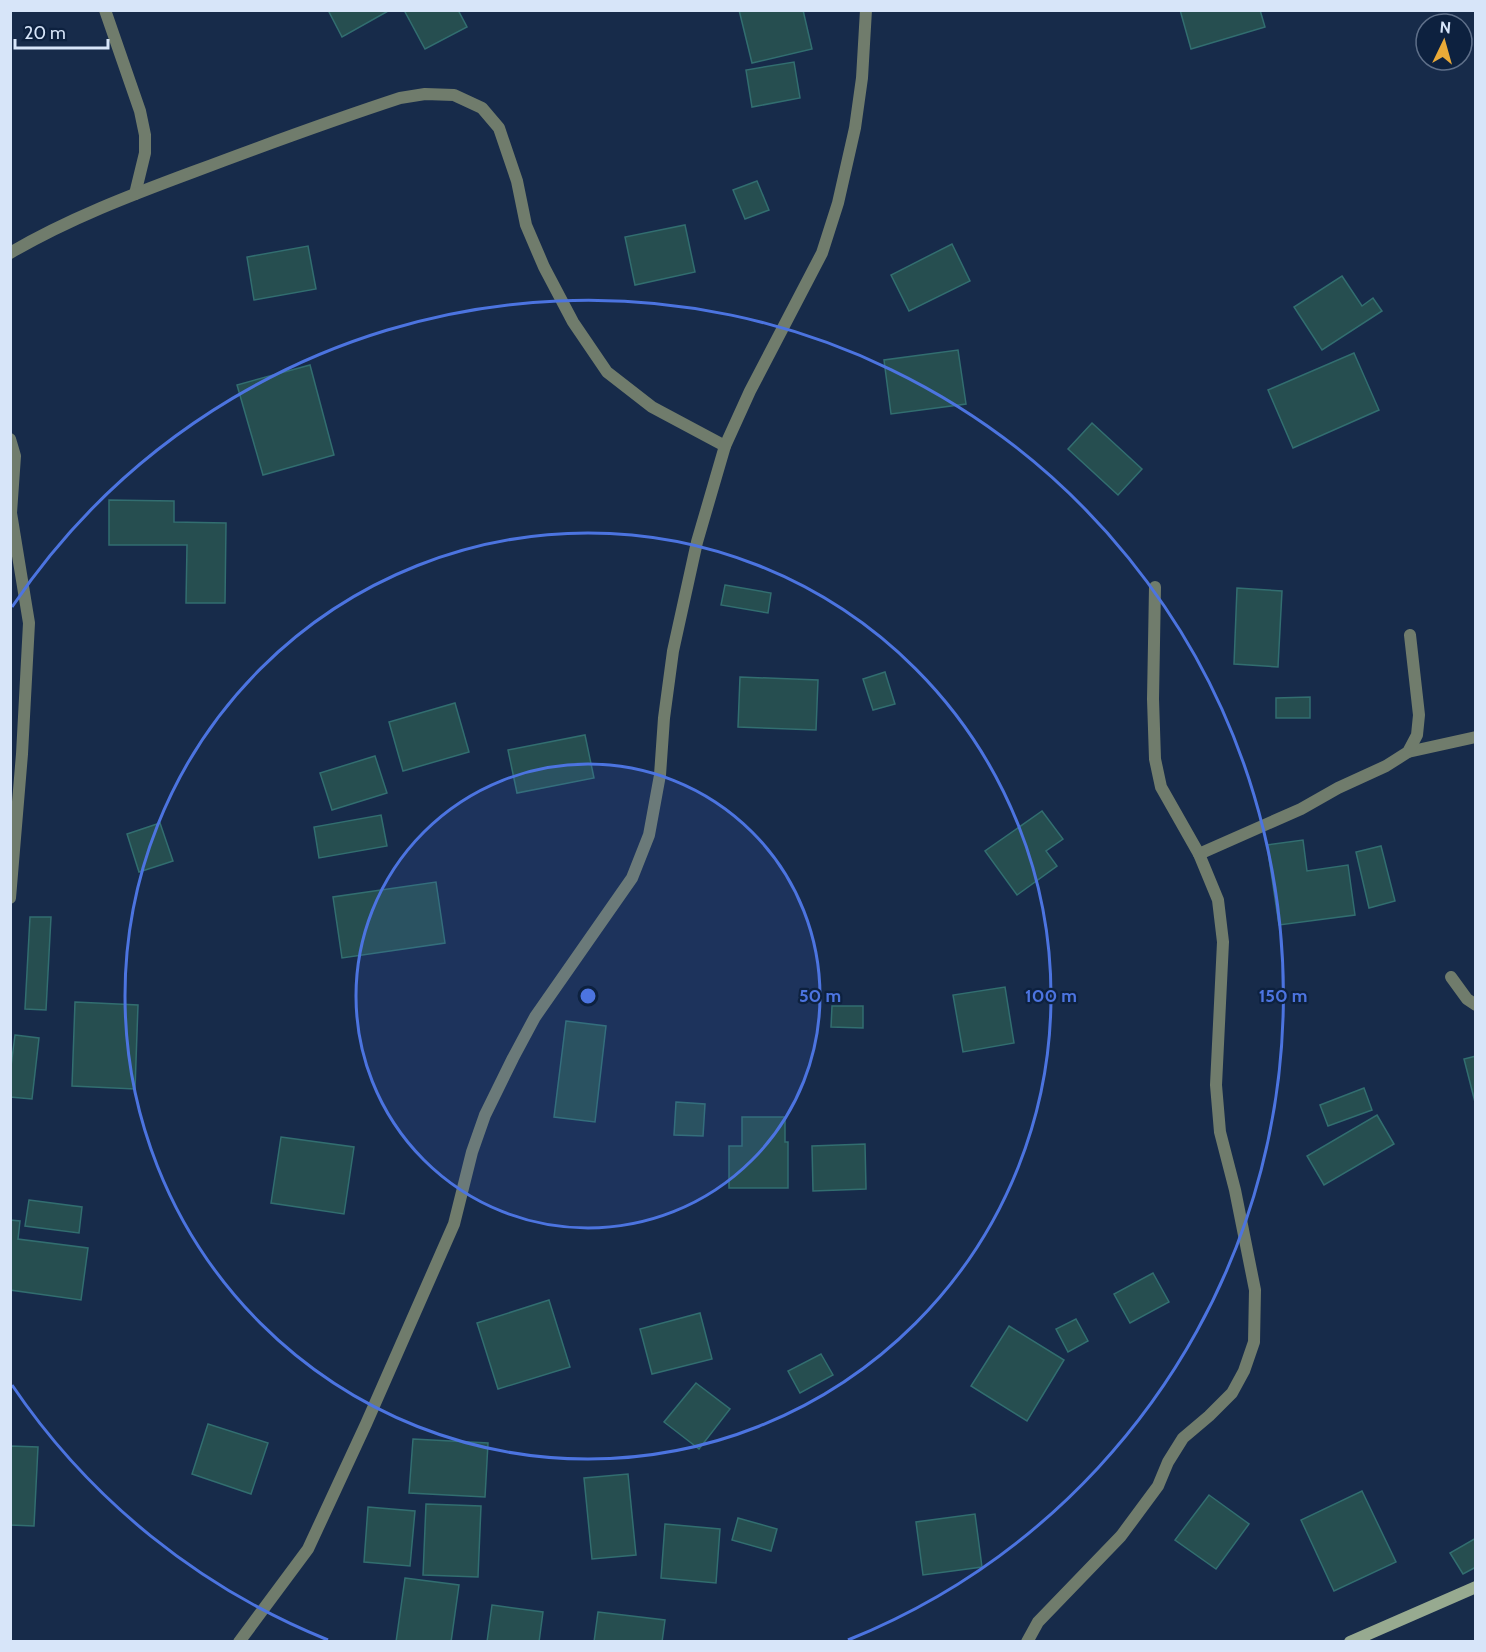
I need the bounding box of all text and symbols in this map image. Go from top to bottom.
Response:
scale bar [15,12,108,50]
north arrow [1414,12,1474,72]
text: N [1439,18,1452,38]
text: 20 m [24,22,66,44]
text: 50 m [799,985,841,1007]
text: 100 m [1025,985,1077,1007]
text: 150 m [1259,985,1307,1007]
centre of rings [578,986,598,1006]

